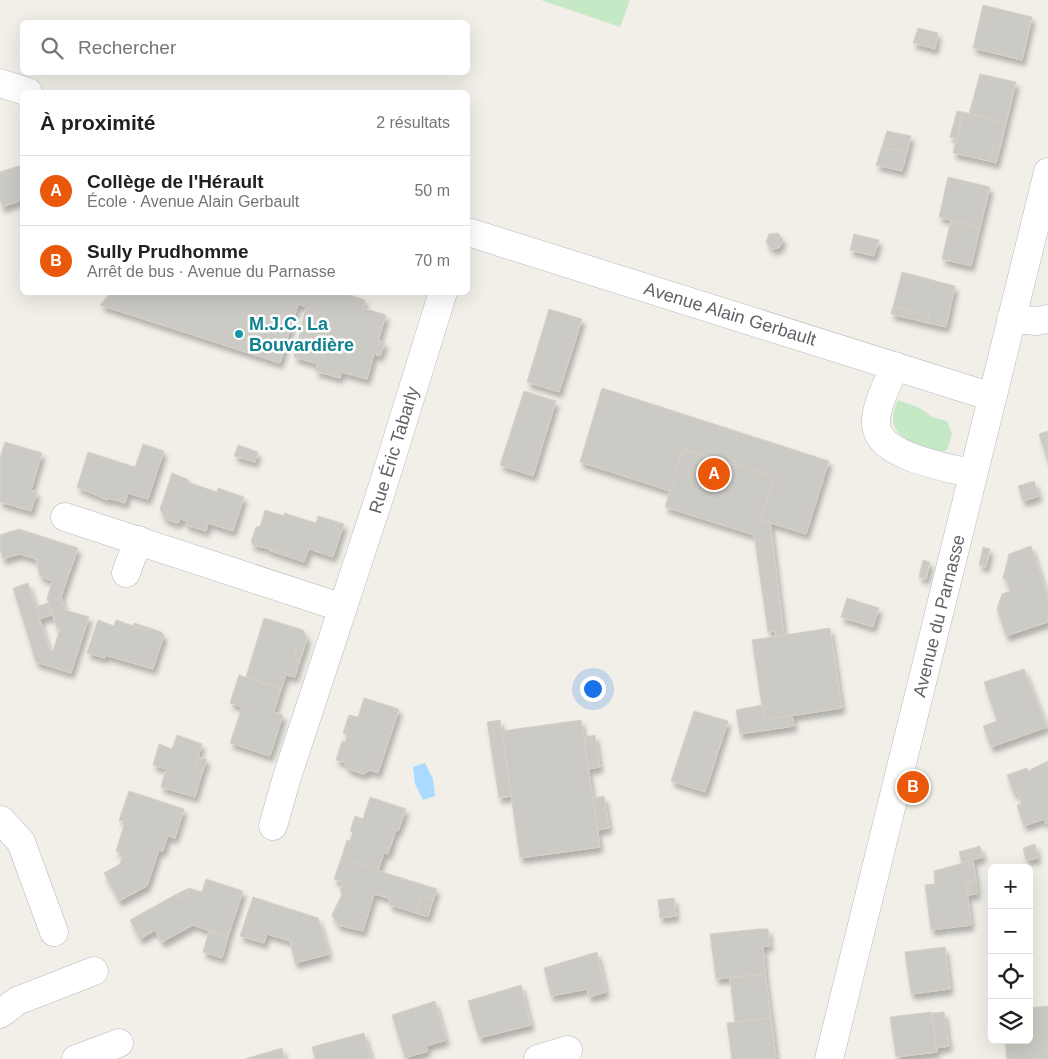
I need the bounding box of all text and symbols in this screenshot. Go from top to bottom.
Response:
search box [20,20,470,75]
icon: search [38,34,66,62]
text: Rechercher [78,37,176,58]
text: À proximité [40,111,156,134]
text: 2 résultats [376,114,450,131]
text: Collège de l'Hérault [87,171,264,192]
text: A [50,182,62,199]
text: 50 m [414,182,450,199]
text: École · Avenue Alain Gerbault [87,193,299,210]
text: Sully Prudhomme [87,241,249,262]
text: B [50,252,62,269]
text: 70 m [414,252,450,269]
text: Arrêt de bus · Avenue du Parnasse [87,263,336,280]
street label: Avenue Alain Gerbault [642,278,818,350]
place label: M.J.C. La Bouvardière [249,314,354,355]
marker: M.J.C. La Bouvardière [233,328,245,340]
street label: Rue Éric Tabarly [365,384,423,516]
pin: A [698,455,730,493]
street label: Avenue du Parnasse [909,533,969,699]
your location [580,676,606,702]
pin: B [897,768,929,806]
map controls [988,864,1033,1044]
button: + [988,864,1033,909]
button: − [988,909,1033,954]
button: locate [988,954,1033,999]
button: layers [988,999,1033,1044]

